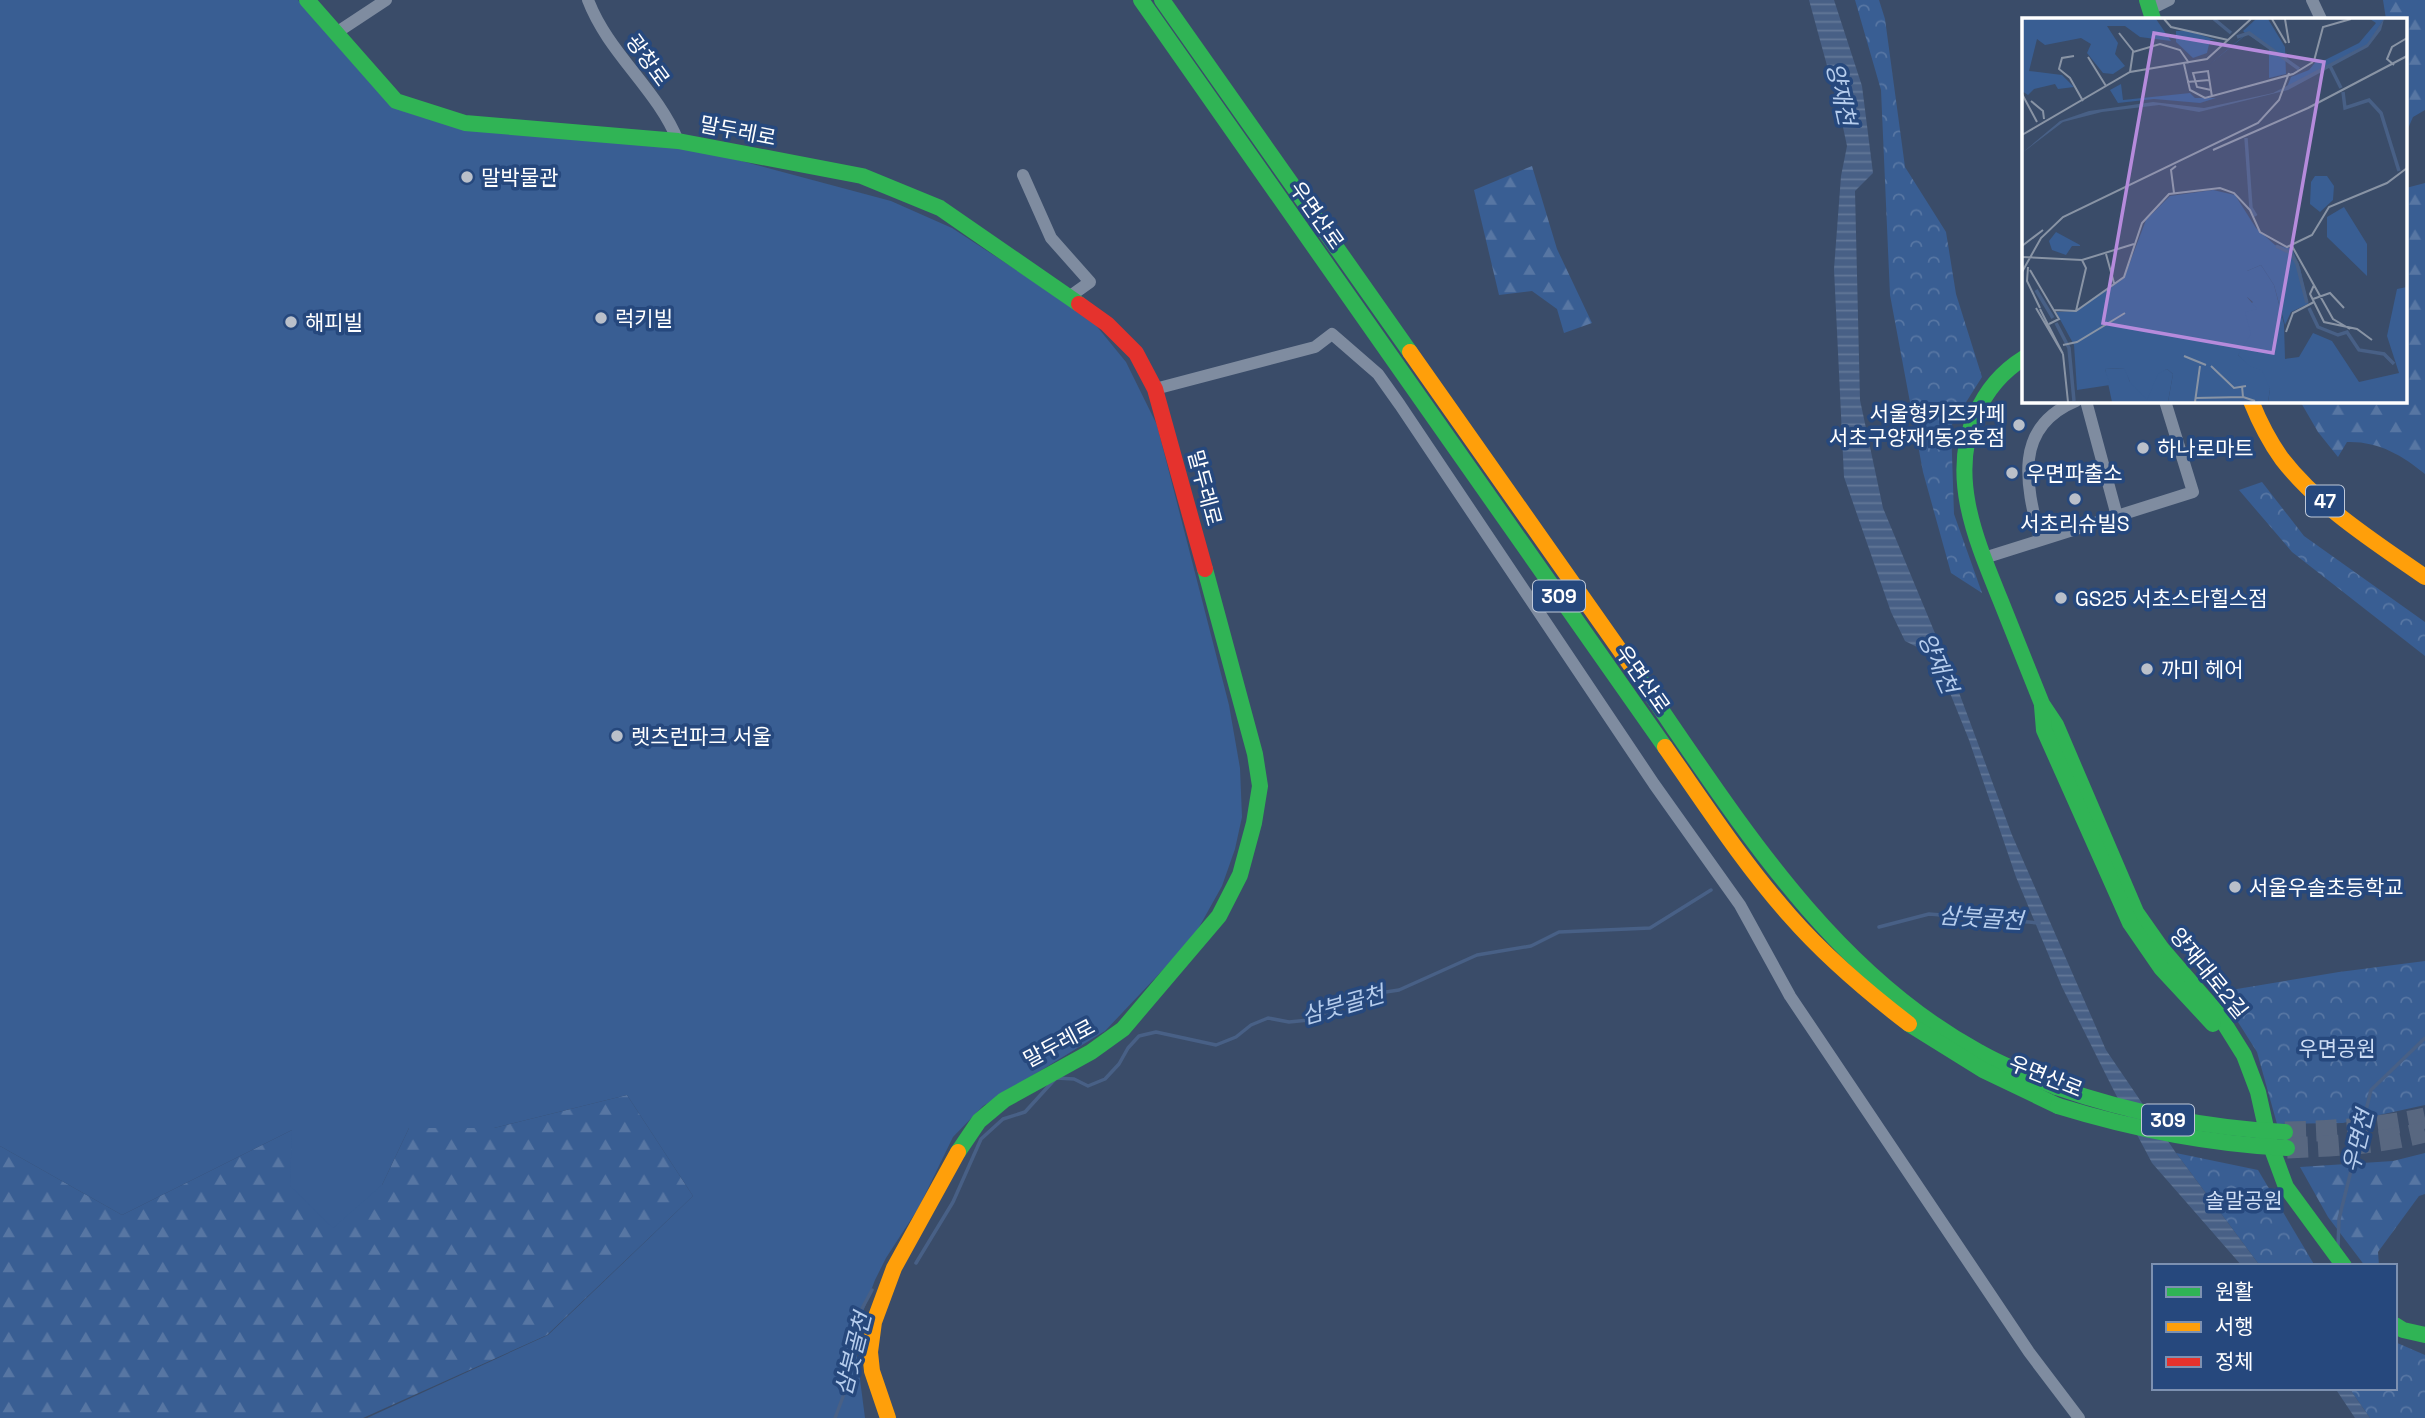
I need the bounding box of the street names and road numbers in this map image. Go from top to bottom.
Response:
street label: 광창로 [620,29,676,91]
street label: 말두레로 [697,110,779,152]
street label: 우면산로 [1284,176,1350,254]
street label: 말두레로 [1182,447,1228,529]
road number: 47 [2306,486,2344,516]
road number: 309 [1533,580,1585,611]
street label: 우면산로 [1610,640,1676,718]
street label: 양재대로2길 [2164,922,2254,1024]
street label: 말두레로 [1019,1013,1099,1073]
street label: 우면산로 [2005,1049,2087,1103]
road number: 309 [2142,1104,2194,1136]

